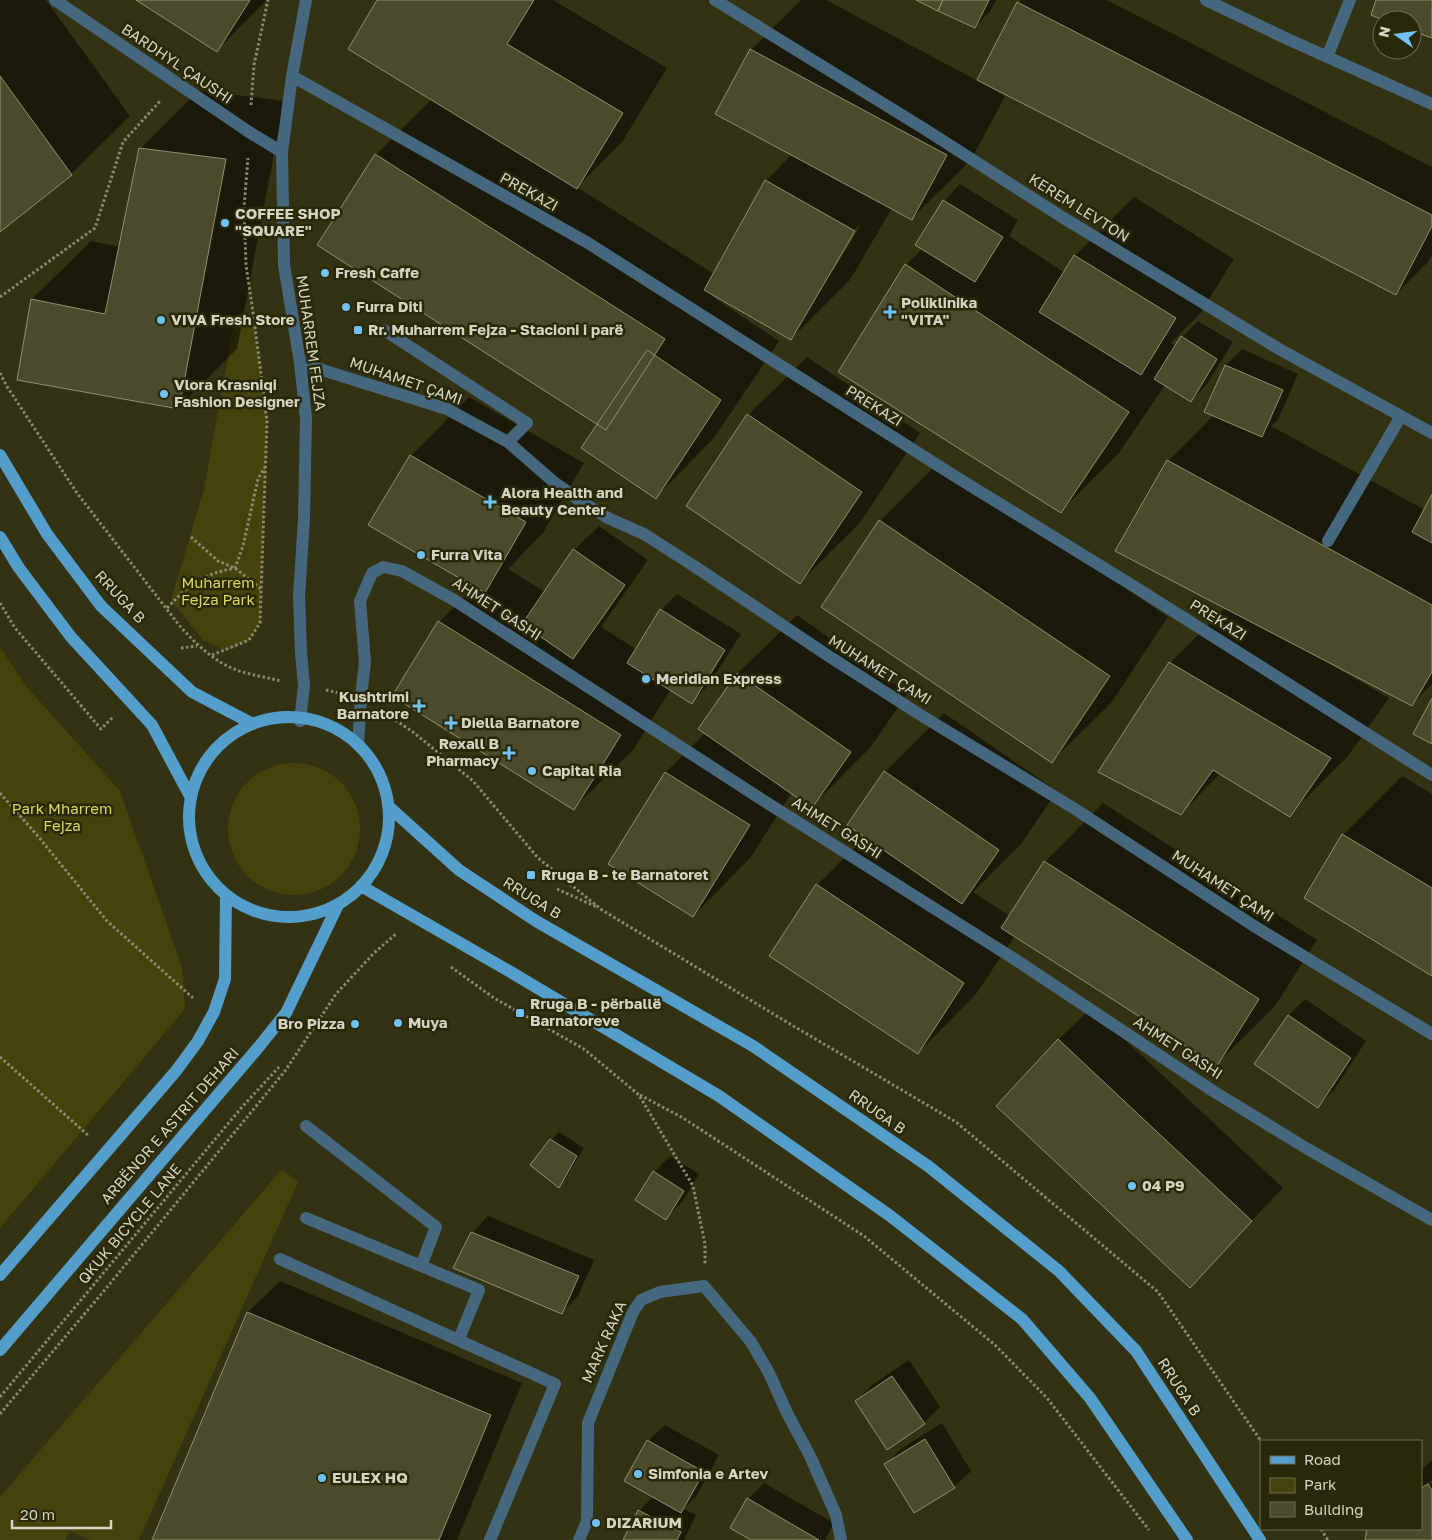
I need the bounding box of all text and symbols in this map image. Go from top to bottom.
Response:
north arrow [1372,10,1422,60]
street label: BARDHYL ÇAUSHI [119,19,236,107]
text: N [1374,25,1393,39]
street label: PREKAZI [497,168,562,214]
street label: KEREM LEVTON [1026,169,1133,245]
place label: COFFEE SHOP "SQUARE" [235,204,341,239]
marker: COFFEE SHOP "SQUARE" [219,217,231,229]
place label: Fresh Caffe [335,263,419,281]
marker: Fresh Caffe [319,267,331,279]
street label: MUHARREM FEJZA [294,274,330,412]
place label: Poliklinika "VITA" [901,293,978,328]
place label: Furra Diti [356,297,423,315]
marker: Furra Diti [340,301,352,313]
marker: Poliklinika "VITA" [883,305,897,319]
place label: VIVA Fresh Store [171,310,295,328]
marker: VIVA Fresh Store [155,314,167,326]
place label: Rr. Muharrem Fejza - Stacioni i parë [368,320,624,338]
marker: Rr. Muharrem Fejza - Stacioni i parë [352,324,364,336]
street label: MUHAMET ÇAMI [348,352,465,408]
place label: Vlora Krasniqi Fashion Designer [174,375,300,410]
street label: PREKAZI [843,381,906,430]
marker: Vlora Krasniqi Fashion Designer [158,388,170,400]
place label: Alora Health and Beauty Center [501,483,623,518]
marker: Alora Health and Beauty Center [483,495,497,509]
place label: Furra Vita [431,545,503,563]
marker: Furra Vita [415,549,427,561]
street label: RRUGA B [92,566,150,626]
park label: Muharrem Fejza Park [181,573,255,608]
street label: AHMET GASHI [450,573,545,644]
street label: PREKAZI [1187,595,1250,644]
street label: MUHAMET ÇAMI [826,630,935,708]
place label: Meridian Express [656,669,782,687]
marker: Meridian Express [640,673,652,685]
place label: Kushtrimi Barnatore [337,687,409,722]
marker: Kushtrimi Barnatore [413,700,425,712]
place label: Diella Barnatore [461,713,580,731]
marker: Diella Barnatore [445,717,457,729]
place label: Rexall B Pharmacy [426,734,499,769]
marker: Rexall B Pharmacy [503,747,515,759]
place label: Capital Ria [542,761,622,779]
marker: Capital Ria [526,765,538,777]
street label: AHMET GASHI [789,792,886,862]
park label: Park Mharrem Fejza [12,799,112,834]
street label: MUHAMET ÇAMI [1169,845,1278,925]
place label: Rruga B - te Barnatoret [541,865,709,883]
marker: Rruga B - te Barnatoret [525,869,537,881]
street label: RRUGA B [500,872,565,922]
place label: Rruga B - përballë Barnatoreve [530,994,661,1029]
marker: Rruga B - përballë Barnatoreve [514,1007,526,1019]
street label: AHMET GASHI [1131,1012,1226,1083]
place label: Muya [408,1013,448,1031]
place label: Bro Pizza [278,1014,345,1032]
marker: Muya [392,1017,404,1029]
marker: Bro Pizza [349,1018,361,1030]
street label: ARBËNOR E ASTRIT DEHARI [96,1043,242,1207]
street label: RRUGA B [846,1085,909,1137]
street label: QKUK BICYCLE LANE [74,1160,185,1287]
place label: 04 P9 [1142,1176,1184,1194]
marker: 04 P9 [1126,1180,1138,1192]
street label: MARK RAKA [577,1298,629,1386]
street label: RRUGA B [1155,1354,1205,1419]
legend [1260,1440,1422,1530]
text: Road [1304,1450,1341,1468]
place label: Simfonia e Artev [648,1464,768,1482]
place label: EULEX HQ [332,1468,408,1486]
marker: Simfonia e Artev [632,1468,644,1480]
marker: EULEX HQ [316,1472,328,1484]
text: Park [1304,1475,1337,1493]
scale bar [12,1498,111,1530]
text: Building [1304,1500,1364,1518]
text: 20 m [20,1505,55,1523]
place label: DIZARIUM [606,1513,682,1531]
marker: DIZARIUM [590,1517,602,1529]

